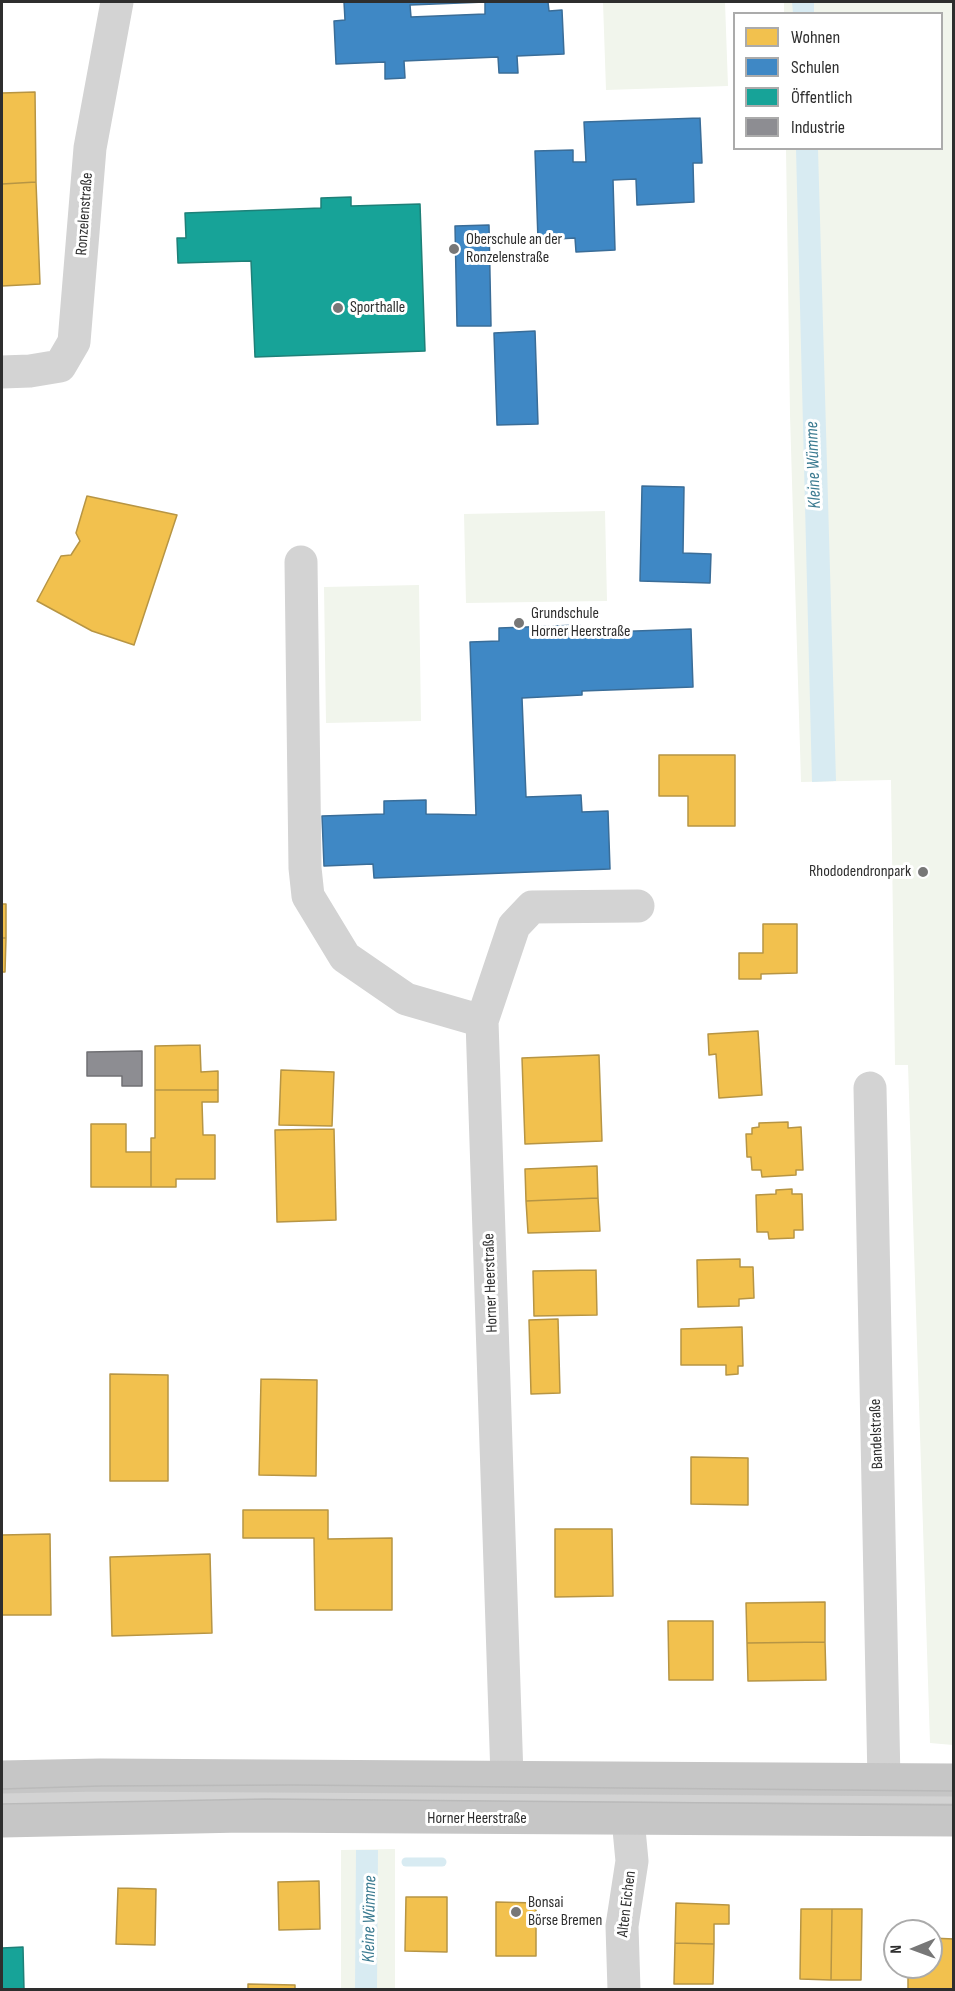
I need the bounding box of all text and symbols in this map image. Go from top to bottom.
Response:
legend [733,12,943,150]
text: Wohnen [791,27,840,48]
text: Schulen [791,57,839,78]
text: Öffentlich [791,87,852,108]
text: Industrie [791,117,845,138]
street label: Ronzelenstraße [73,172,97,256]
place label: Oberschule an der Ronzelenstraße [466,230,562,268]
marker: Oberschule an der Ronzelenstraße [447,242,461,256]
place label: Sporthalle [350,298,405,318]
marker: Sporthalle [331,301,345,315]
water label: Kleine Wümme [802,421,826,509]
place label: Grundschule Horner Heerstraße [531,604,630,642]
marker: Grundschule Horner Heerstraße [512,616,526,630]
place label: Rhododendronpark [809,862,911,882]
marker: Rhododendronpark [916,865,930,879]
street label: Horner Heerstraße [480,1233,502,1333]
street label: Bandelstraße [866,1398,888,1470]
street label: Horner Heerstraße [427,1809,527,1829]
street label: Alten Eichen [613,1870,641,1938]
water label: Kleine Wümme [358,1875,382,1963]
place label: Bonsai Börse Bremen [528,1893,602,1931]
marker: Bonsai Börse Bremen [509,1905,523,1919]
north arrow [883,1919,943,1979]
text: N [887,1945,906,1954]

